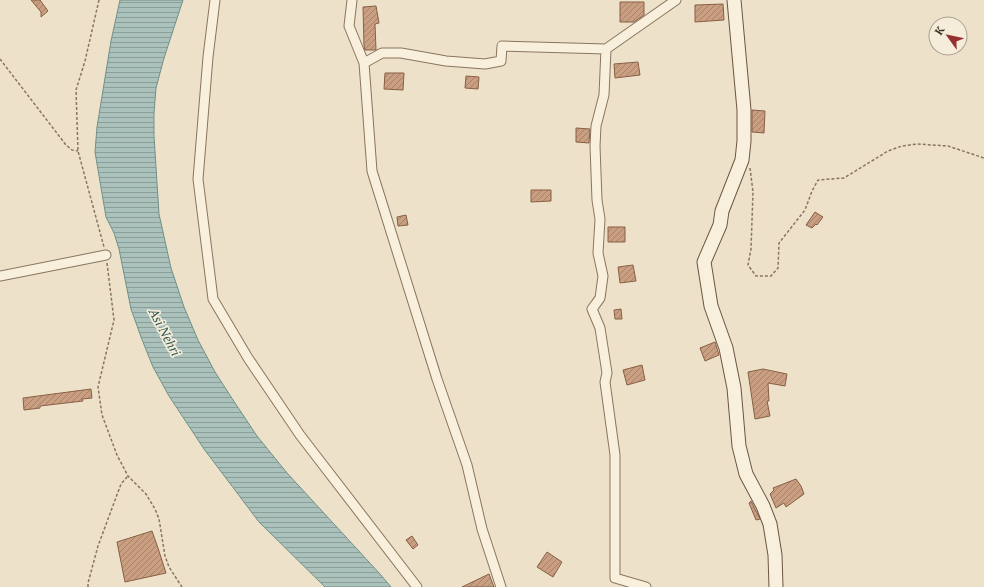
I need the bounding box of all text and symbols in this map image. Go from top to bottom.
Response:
north arrow [928,16,968,56]
text: K [932,23,948,38]
water label: Asi Nehri [144,304,185,359]

